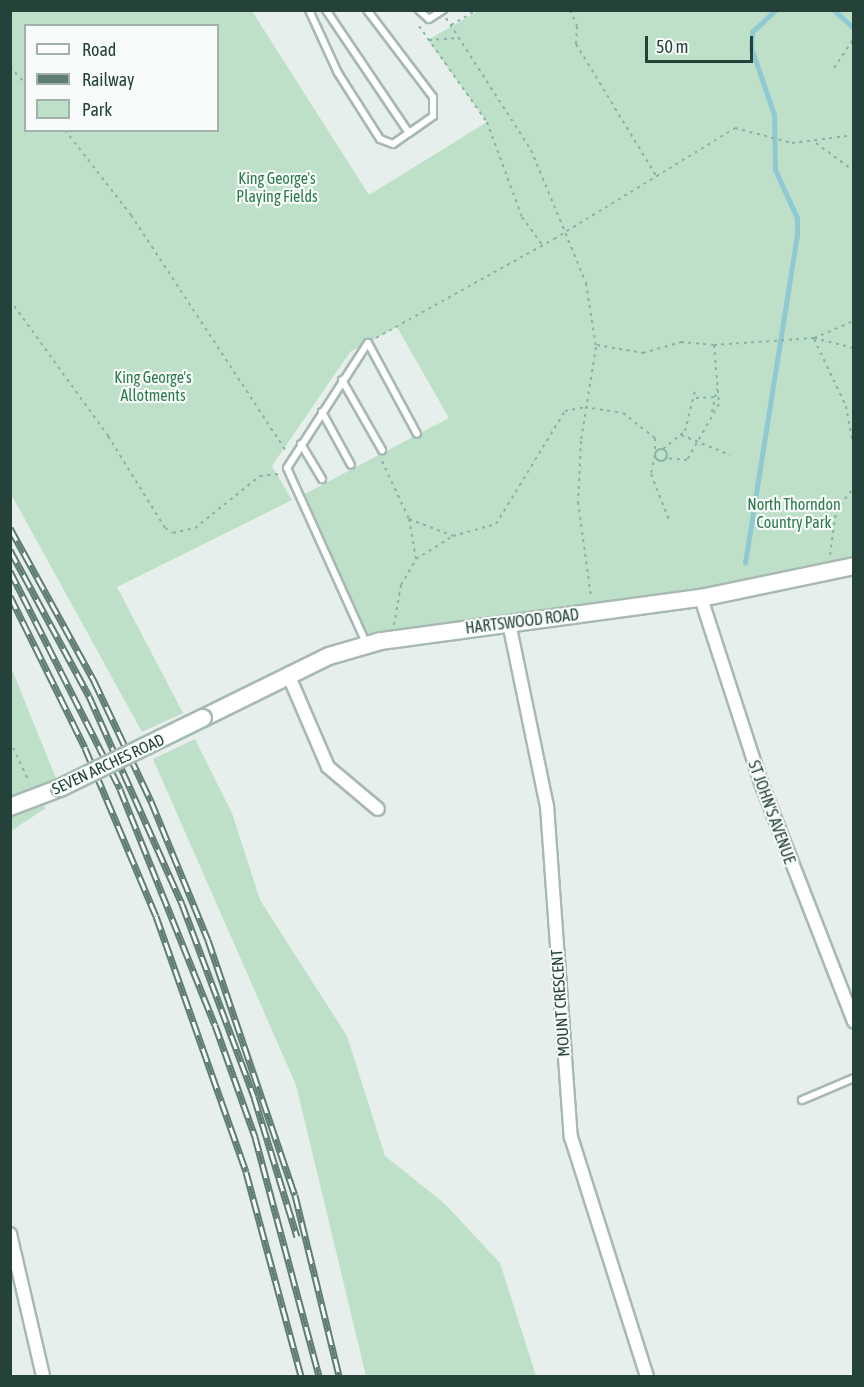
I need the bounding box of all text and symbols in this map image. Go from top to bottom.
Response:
legend [24,24,219,132]
scale bar [648,24,756,62]
text: 50 m [656,36,688,57]
text: Road [82,39,116,60]
text: Railway [82,69,134,90]
text: Park [82,99,112,120]
park label: King George's Playing Fields [236,168,318,206]
park label: King George's Allotments [114,367,192,405]
park label: North Thorndon Country Park [747,494,841,532]
street label: HARTSWOOD ROAD [464,605,580,637]
street label: SEVEN ARCHES ROAD [49,730,167,798]
street label: ST JOHN'S AVENUE [744,758,800,866]
street label: MOUNT CRESCENT [547,949,573,1057]

